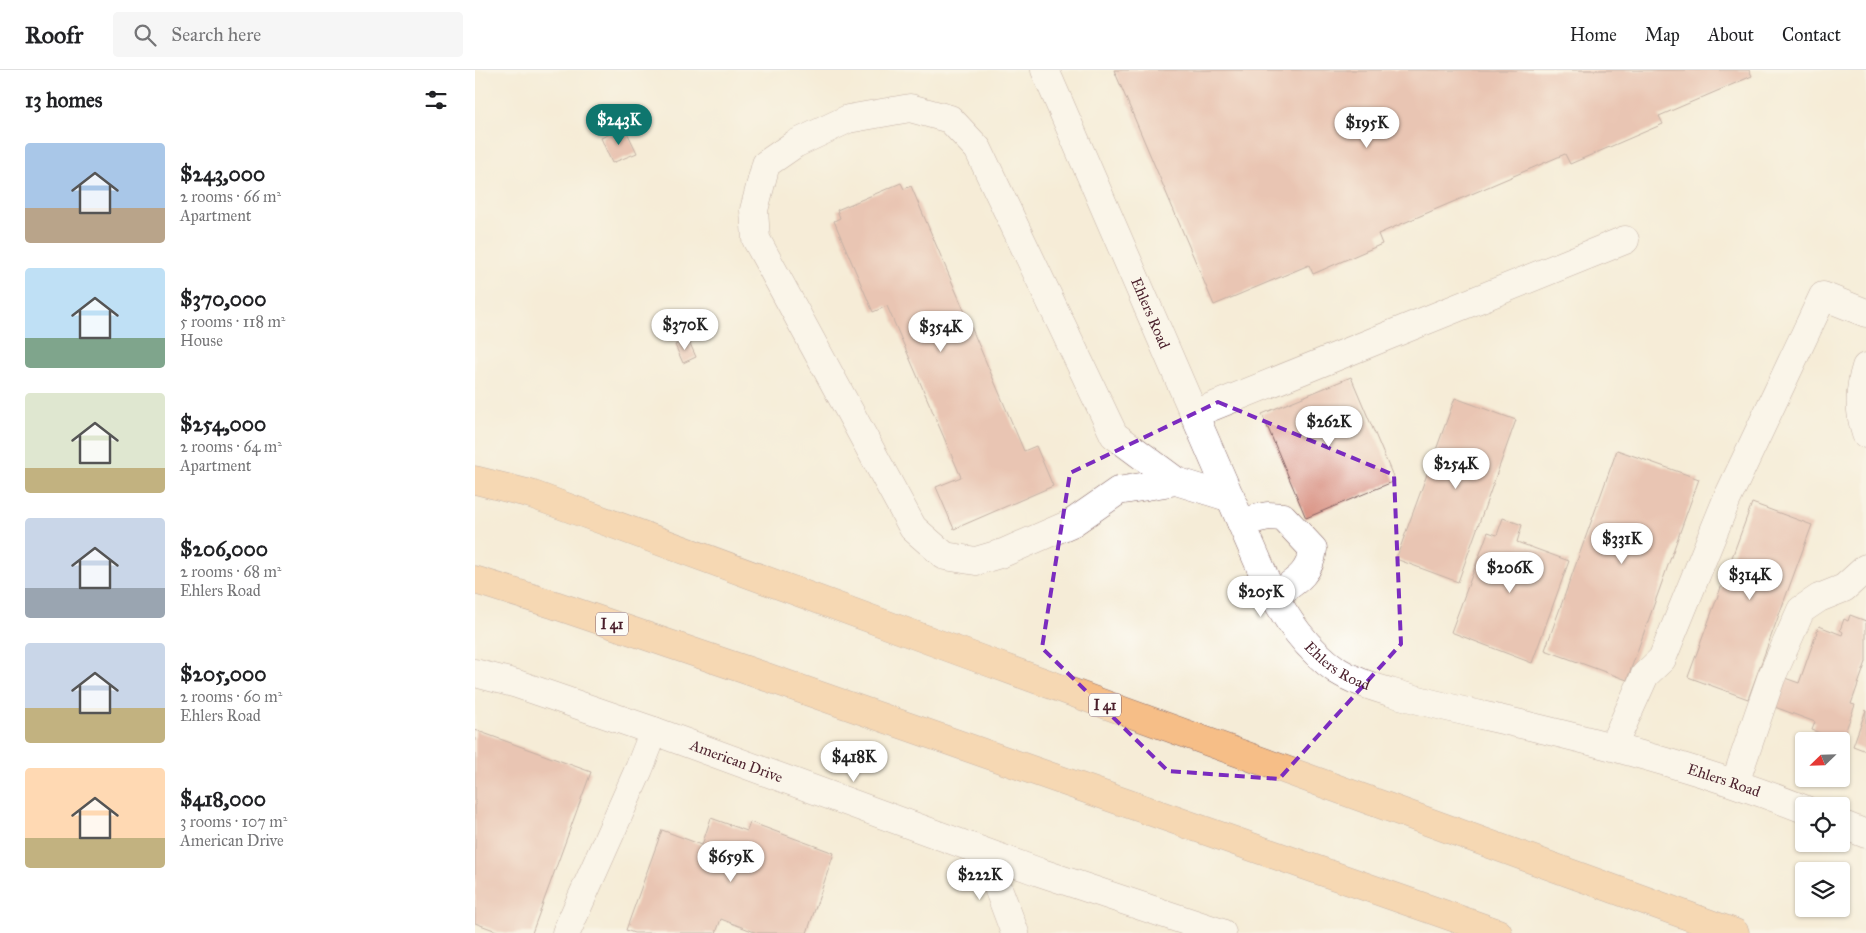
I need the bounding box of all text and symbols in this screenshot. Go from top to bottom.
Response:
search box [113,12,463,57]
text: Roofr [25,20,83,50]
icon: search [131,21,159,49]
text: Search here [171,23,261,46]
text: Home [1570,24,1617,46]
text: Map [1645,24,1680,46]
text: About [1708,24,1754,46]
text: Contact [1782,24,1841,46]
icon: filters [422,86,450,114]
text: 13 homes [25,87,102,113]
pin: $243K [584,104,654,146]
pin: $195K [1332,106,1402,149]
text: $243K [597,110,641,129]
text: $195K [1345,113,1389,132]
text: $243,000 [180,161,265,187]
icon: home [65,163,125,223]
text: 2 rooms · 66 m² [180,187,281,206]
text: Apartment [180,206,252,225]
street label: Ehlers Road [1127,275,1174,352]
text: $370,000 [180,286,267,312]
icon: home [65,288,125,348]
pin: $370K [650,308,720,351]
pin: $354K [906,310,976,353]
text: 5 rooms · 118 m² [180,312,285,331]
text: $370K [662,315,708,334]
text: $354K [919,317,963,336]
text: House [180,331,223,350]
pin: $262K [1294,406,1364,448]
text: $254,000 [180,411,266,437]
text: $262K [1307,412,1351,431]
icon: home [65,413,125,473]
text: 2 rooms · 64 m² [180,437,282,456]
pin: $254K [1421,448,1491,490]
text: $254K [1434,454,1478,473]
text: Apartment [180,456,252,475]
pin: $331K [1587,522,1657,565]
text: $331K [1602,529,1642,548]
text: $206,000 [180,536,268,562]
icon: home [65,538,125,598]
pin: $206K [1475,552,1545,594]
text: $206K [1487,558,1533,577]
pin: $314K [1715,558,1785,601]
text: 2 rooms · 68 m² [180,562,281,581]
text: $314K [1729,565,1771,584]
pin: $205K [1226,576,1296,618]
text: Ehlers Road [180,581,261,600]
text: $205K [1238,582,1284,601]
road number: I 41 [596,612,628,636]
street label: Ehlers Road [1301,638,1373,694]
text: $205,000 [180,661,267,687]
icon: home [65,663,125,723]
text: 2 rooms · 60 m² [180,687,282,706]
road number: I 41 [1089,694,1121,716]
text: Ehlers Road [180,706,261,725]
north arrow [1795,732,1850,788]
map controls [1795,732,1850,917]
street label: American Drive [687,736,785,786]
pin: $418K [819,740,889,783]
text: $418K [832,747,876,766]
street label: Ehlers Road [1685,760,1763,801]
text: $418,000 [180,786,266,812]
icon: home [65,788,125,848]
button: locate [1795,797,1850,852]
text: 3 rooms · 107 m² [180,812,287,831]
text: American Drive [180,831,284,850]
pin: $659K [696,840,766,883]
text: $659K [708,847,754,866]
pin: $222K [945,858,1015,901]
button: layers [1795,862,1850,917]
text: $222K [958,865,1002,884]

